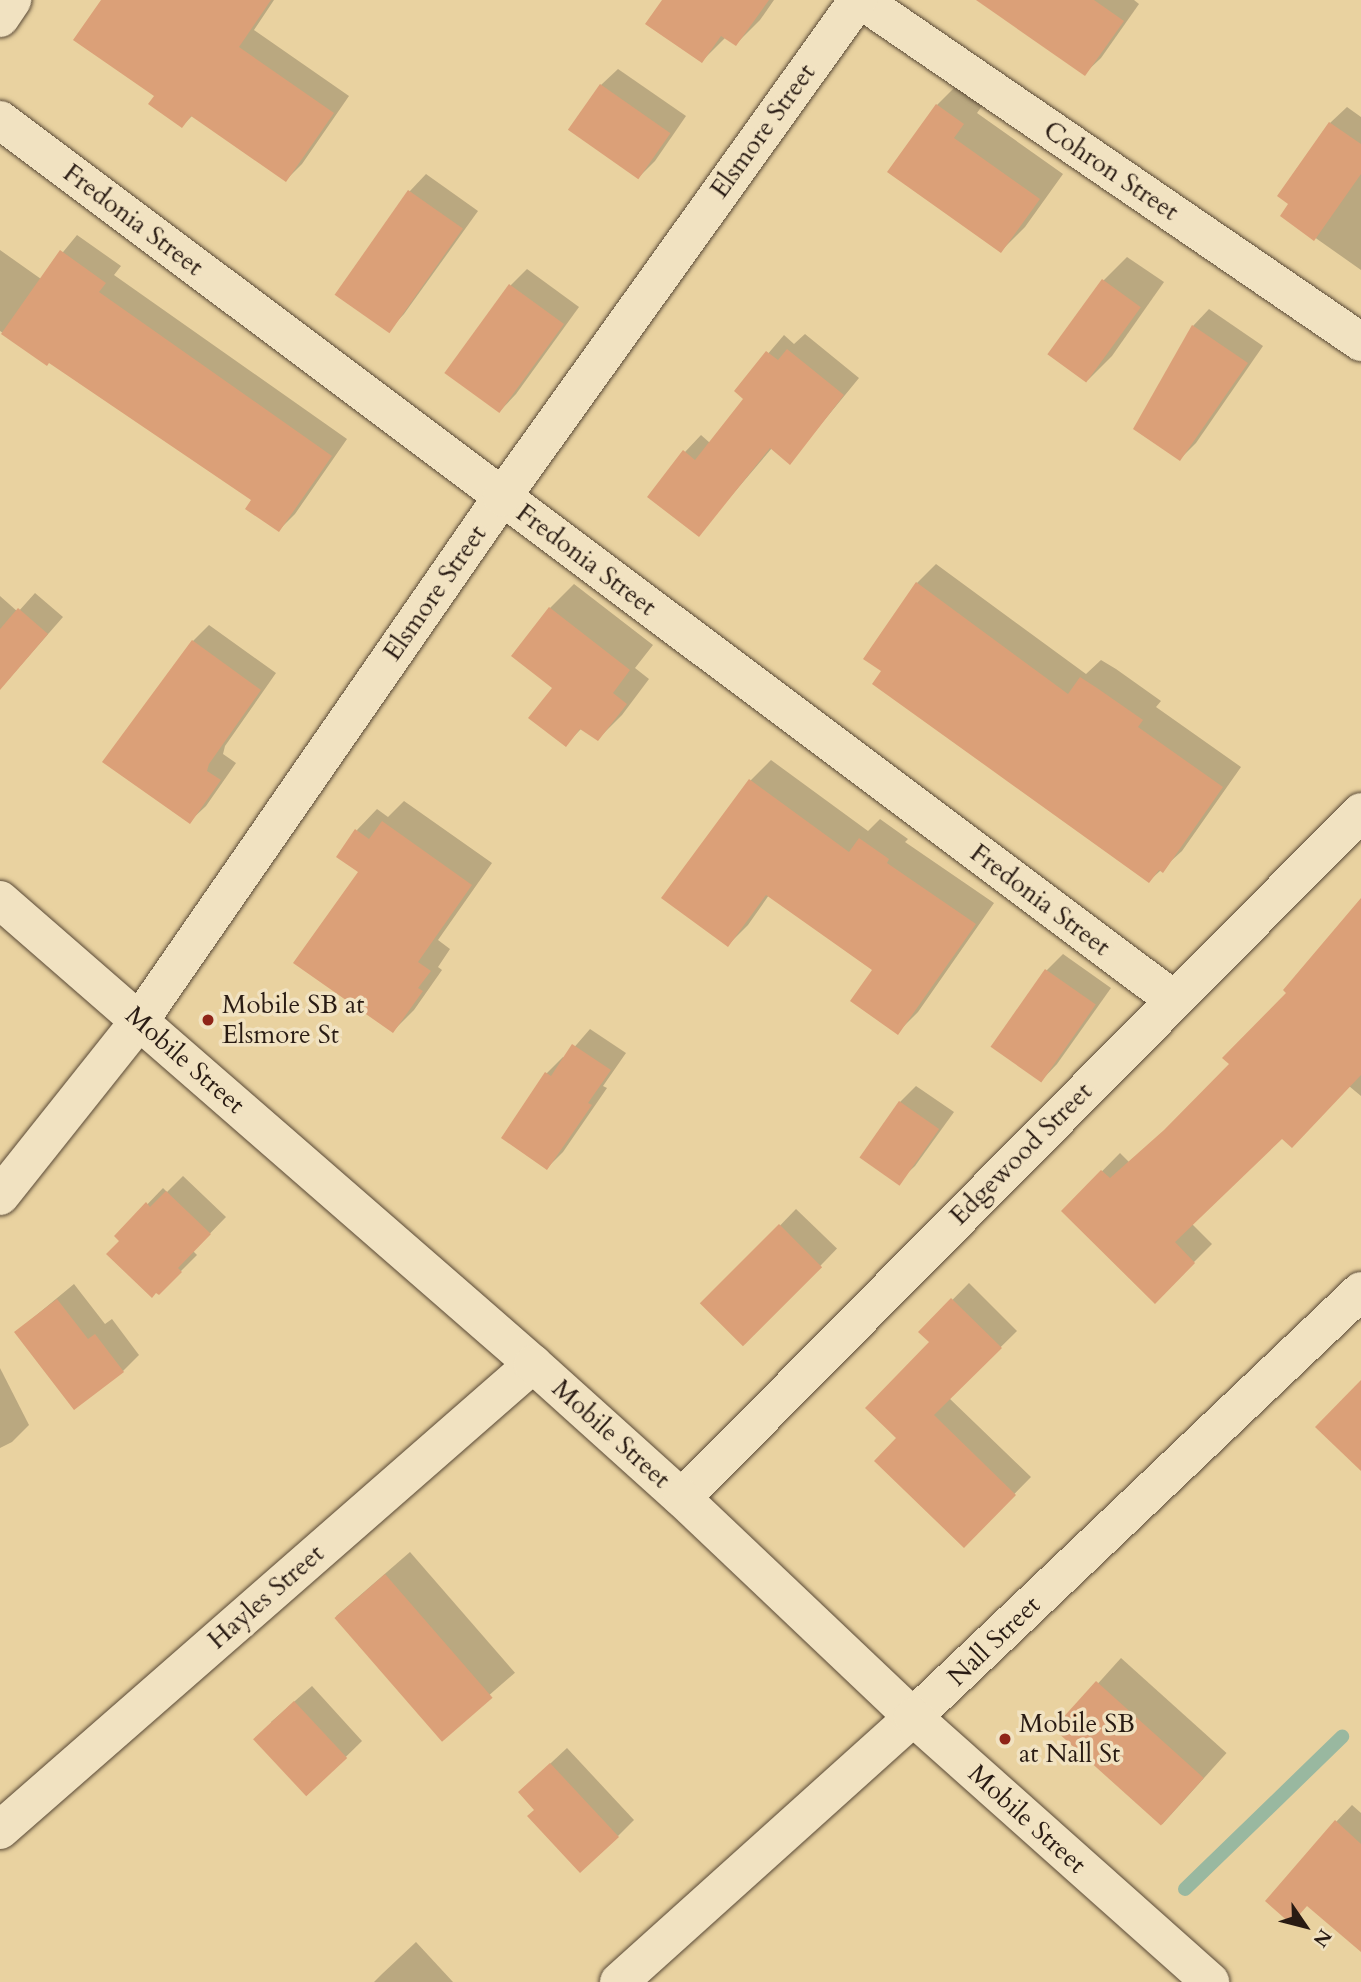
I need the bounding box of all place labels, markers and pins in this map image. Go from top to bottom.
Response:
place label: Mobile SB at Elsmore St [222,989,364,1050]
marker: Mobile SB at Elsmore St [200,1012,216,1028]
place label: Mobile SB at Nall St [1019,1708,1135,1770]
marker: Mobile SB at Nall St [997,1731,1013,1747]

